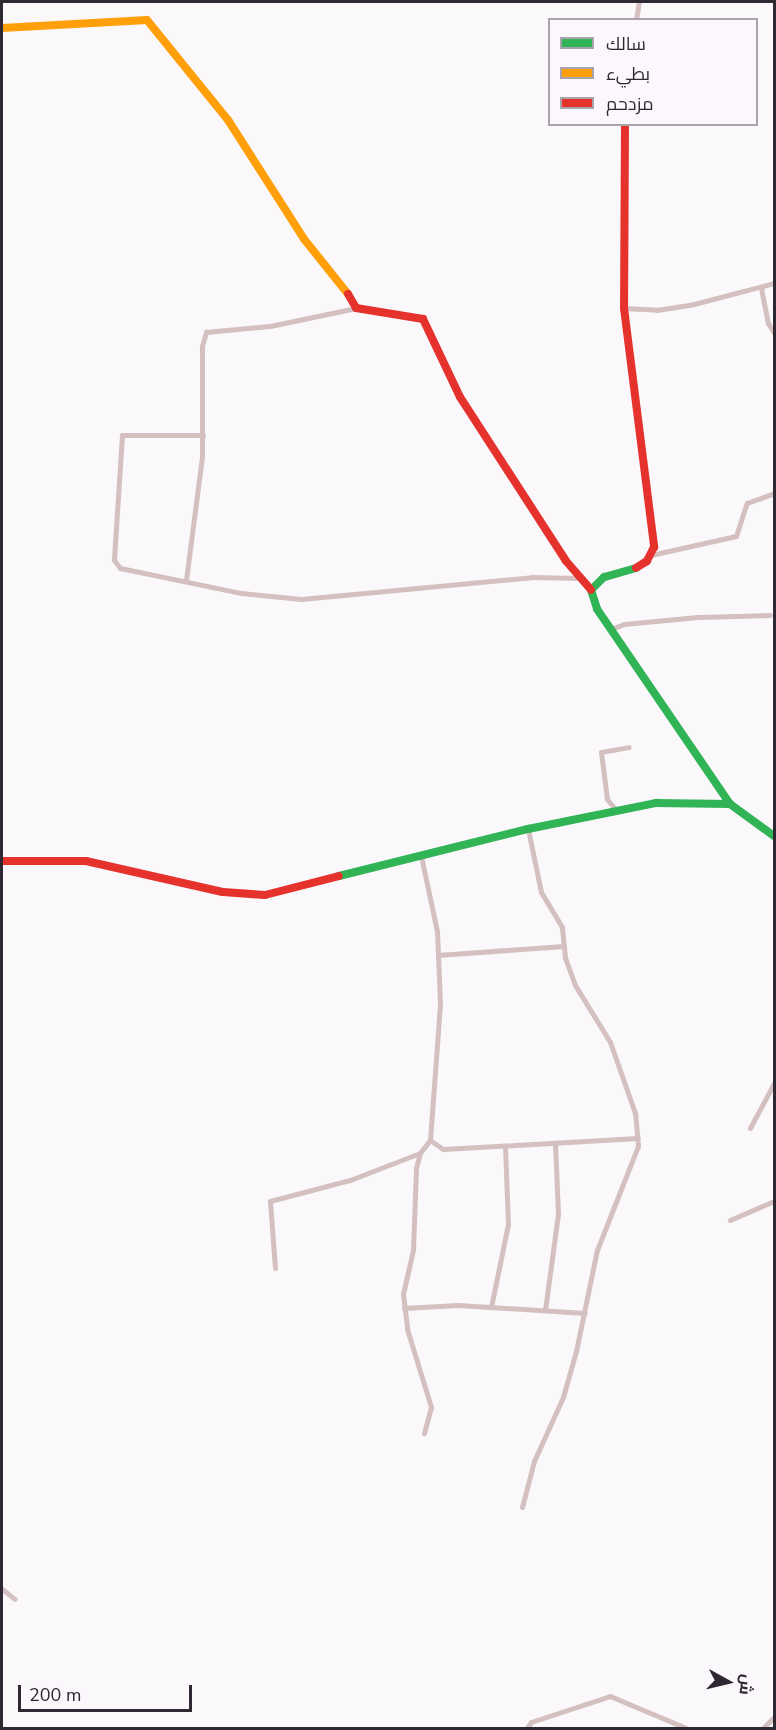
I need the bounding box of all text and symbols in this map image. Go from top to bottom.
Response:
legend [548,18,758,126]
text: سالك [606,32,646,56]
text: بطيء [606,62,650,86]
text: مزدحم [606,92,654,116]
north arrow [698,1652,758,1712]
scale bar [21,1673,195,1711]
text: ش [734,1673,758,1696]
text: 200 m [29,1683,81,1707]

